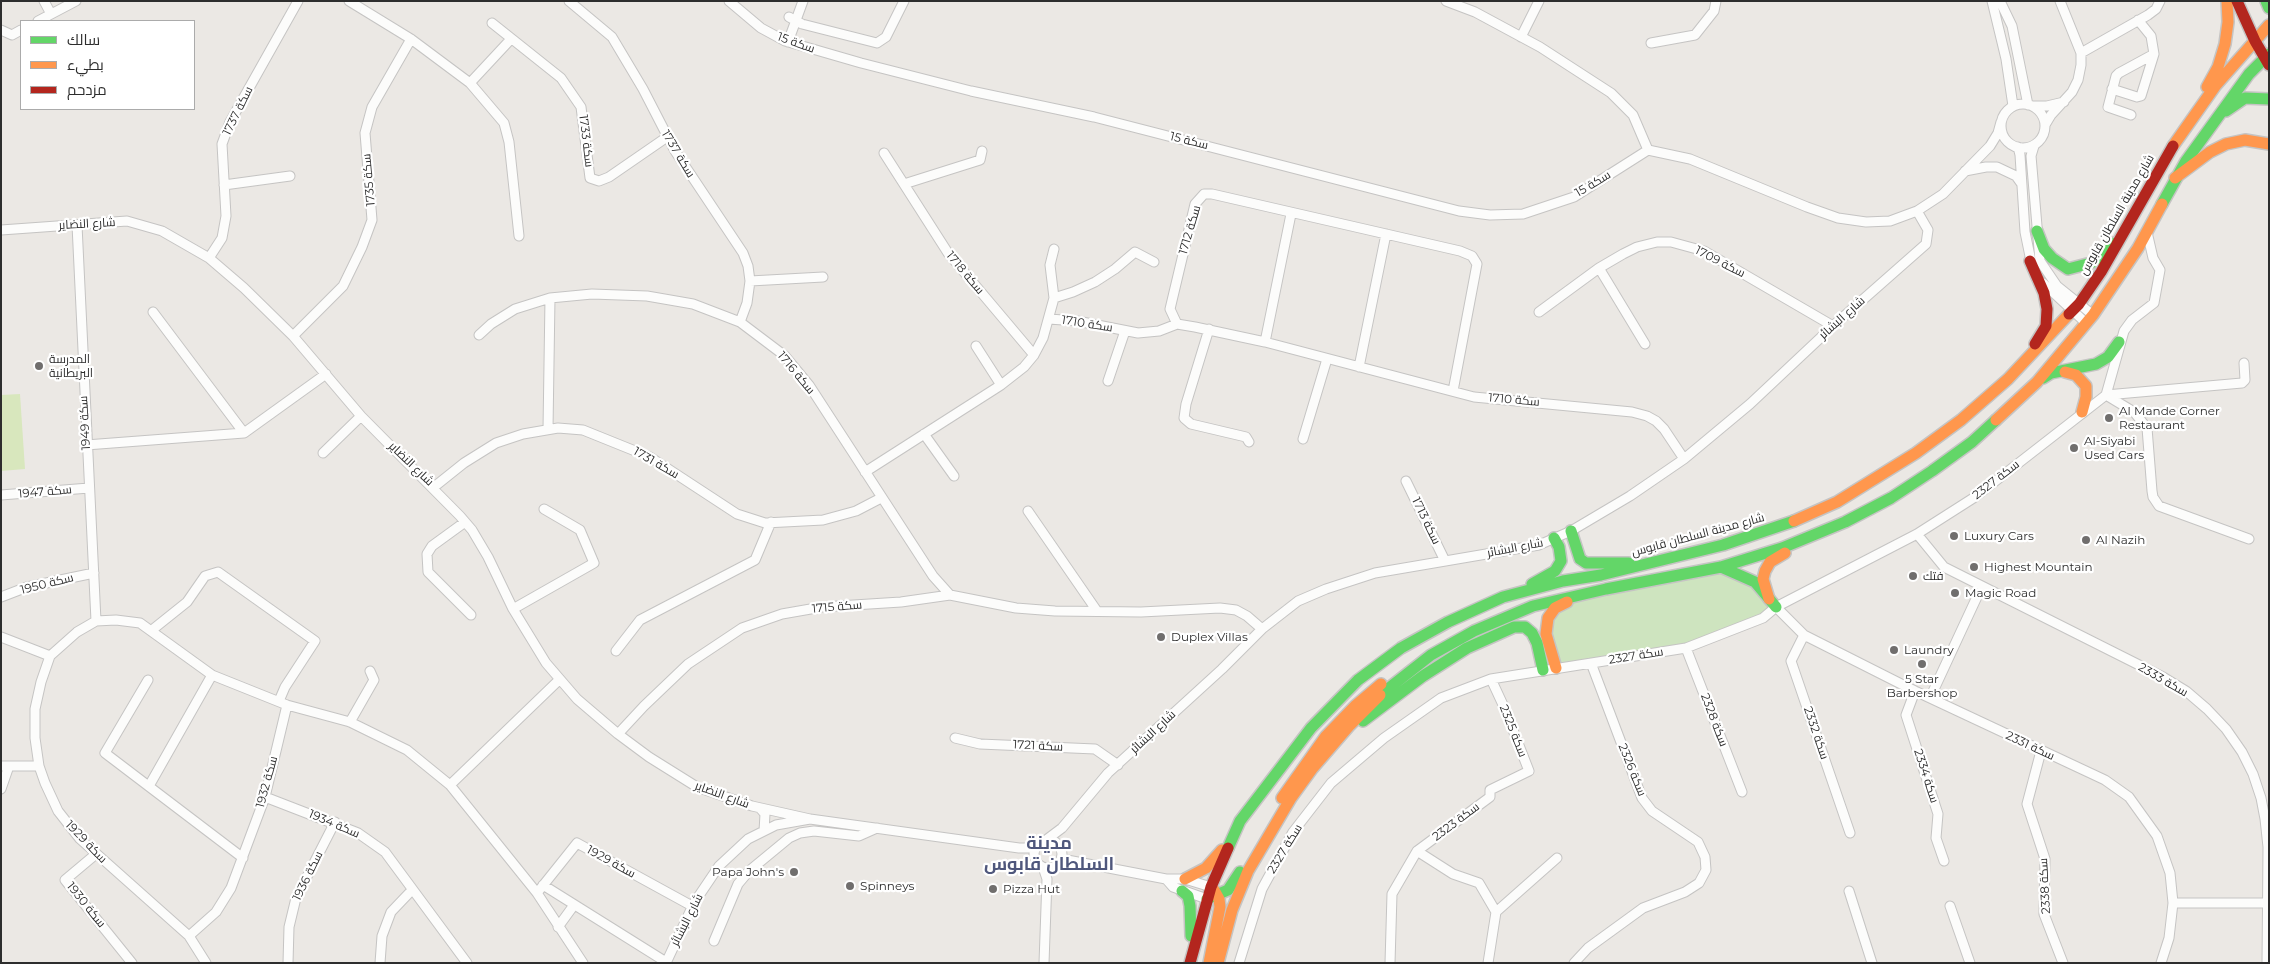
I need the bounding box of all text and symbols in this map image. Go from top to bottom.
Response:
legend [20,20,195,110]
text: سالك [67,30,100,49]
street label: سكة 15 [775,30,817,56]
text: بطيء [67,55,104,74]
text: مزدحم [67,80,107,99]
street label: سكة 1737 [220,84,256,138]
street label: سكة 1733 [576,114,596,168]
street label: سكة 1737 [658,128,698,180]
street label: سكة 15 [1168,129,1210,153]
street label: شارع مدينة السلطان قابوس [2077,152,2157,278]
street label: سكة 1735 [360,153,378,207]
street label: سكة 15 [1573,168,1613,200]
street label: سكة 1712 [1176,204,1204,256]
street label: شارع النضاير [58,215,116,233]
street label: سكة 1709 [1693,243,1747,281]
street label: سكة 1718 [943,249,987,297]
street label: شارع البشائر [1816,294,1868,342]
street label: سكة 1710 [1060,313,1114,335]
street label: سكة 1716 [774,349,818,397]
place label: المدرسة البريطانية [49,352,93,380]
marker: المدرسة البريطانية [33,360,45,372]
street label: سكة 1710 [1488,391,1540,409]
street label: سكة 1949 [76,395,94,451]
place label: Al Mande Corner Restaurant [2119,404,2220,432]
marker: Al Mande Corner Restaurant [2103,412,2115,424]
place label: Al-Siyabi Used Cars [2084,434,2144,462]
street label: شارع النضاير [385,439,437,489]
marker: Al-Siyabi Used Cars [2068,442,2080,454]
street label: سكة 1731 [631,444,681,482]
street label: سكة 2327 [1970,457,2022,503]
street label: سكة 1947 [18,482,72,502]
street label: سكة 1713 [1408,495,1444,547]
street label: شارع مدينة السلطان قابوس [1630,510,1766,560]
place label: Luxury Cars [1964,529,2034,543]
marker: Luxury Cars [1948,530,1960,542]
place label: Al Nazih [2096,533,2145,547]
marker: Al Nazih [2080,534,2092,546]
street label: شارع البشائر [1486,535,1544,561]
place label: Highest Mountain [1984,560,2093,574]
marker: Highest Mountain [1968,561,1980,573]
place label: فتك [1923,569,1944,583]
street label: سكة 1950 [19,570,75,598]
marker: فتك [1907,570,1919,582]
place label: Magic Road [1965,586,2036,600]
marker: Magic Road [1949,587,1961,599]
street label: سكة 1715 [811,598,863,616]
place label: Duplex Villas [1171,630,1248,644]
marker: Duplex Villas [1155,631,1167,643]
place label: Laundry [1904,643,1954,657]
marker: Laundry [1888,644,1900,656]
street label: سكة 2327 [1608,645,1664,667]
marker: 5 Star Barbershop [1916,658,1928,670]
street label: سكة 2333 [2136,660,2190,700]
place label: 5 Star Barbershop [1887,672,1957,700]
street label: سكة 2328 [1697,691,1731,749]
street label: سكة 2325 [1496,703,1530,759]
street label: سكة 2332 [1800,705,1832,761]
street label: شارع البشائر [1127,707,1179,757]
street label: سكة 2331 [2003,728,2057,764]
street label: سكة 1721 [1012,737,1064,755]
street label: سكة 2326 [1615,742,1649,798]
street label: سكة 2334 [1910,747,1942,805]
street label: سكة 1932 [253,755,281,809]
street label: شارع النضاير [693,778,751,812]
street label: سكة 2323 [1430,800,1482,844]
street label: سكة 1934 [306,807,362,841]
street label: سكة 1929 [62,818,110,866]
street label: سكة 2327 [1265,822,1305,876]
district label: مدينة السلطان قابوس [984,833,1114,876]
street label: سكة 1929 [584,843,638,881]
street label: سكة 1936 [290,849,326,903]
street label: سكة 2338 [2036,858,2054,914]
place label: Papa John's [712,865,784,879]
marker: Papa John's [788,866,800,878]
street label: سكة 1930 [63,879,109,931]
place label: Spinneys [860,879,914,893]
marker: Spinneys [844,880,856,892]
place label: Pizza Hut [1003,882,1060,896]
marker: Pizza Hut [987,883,999,895]
street label: شارع البشائر [668,891,706,949]

